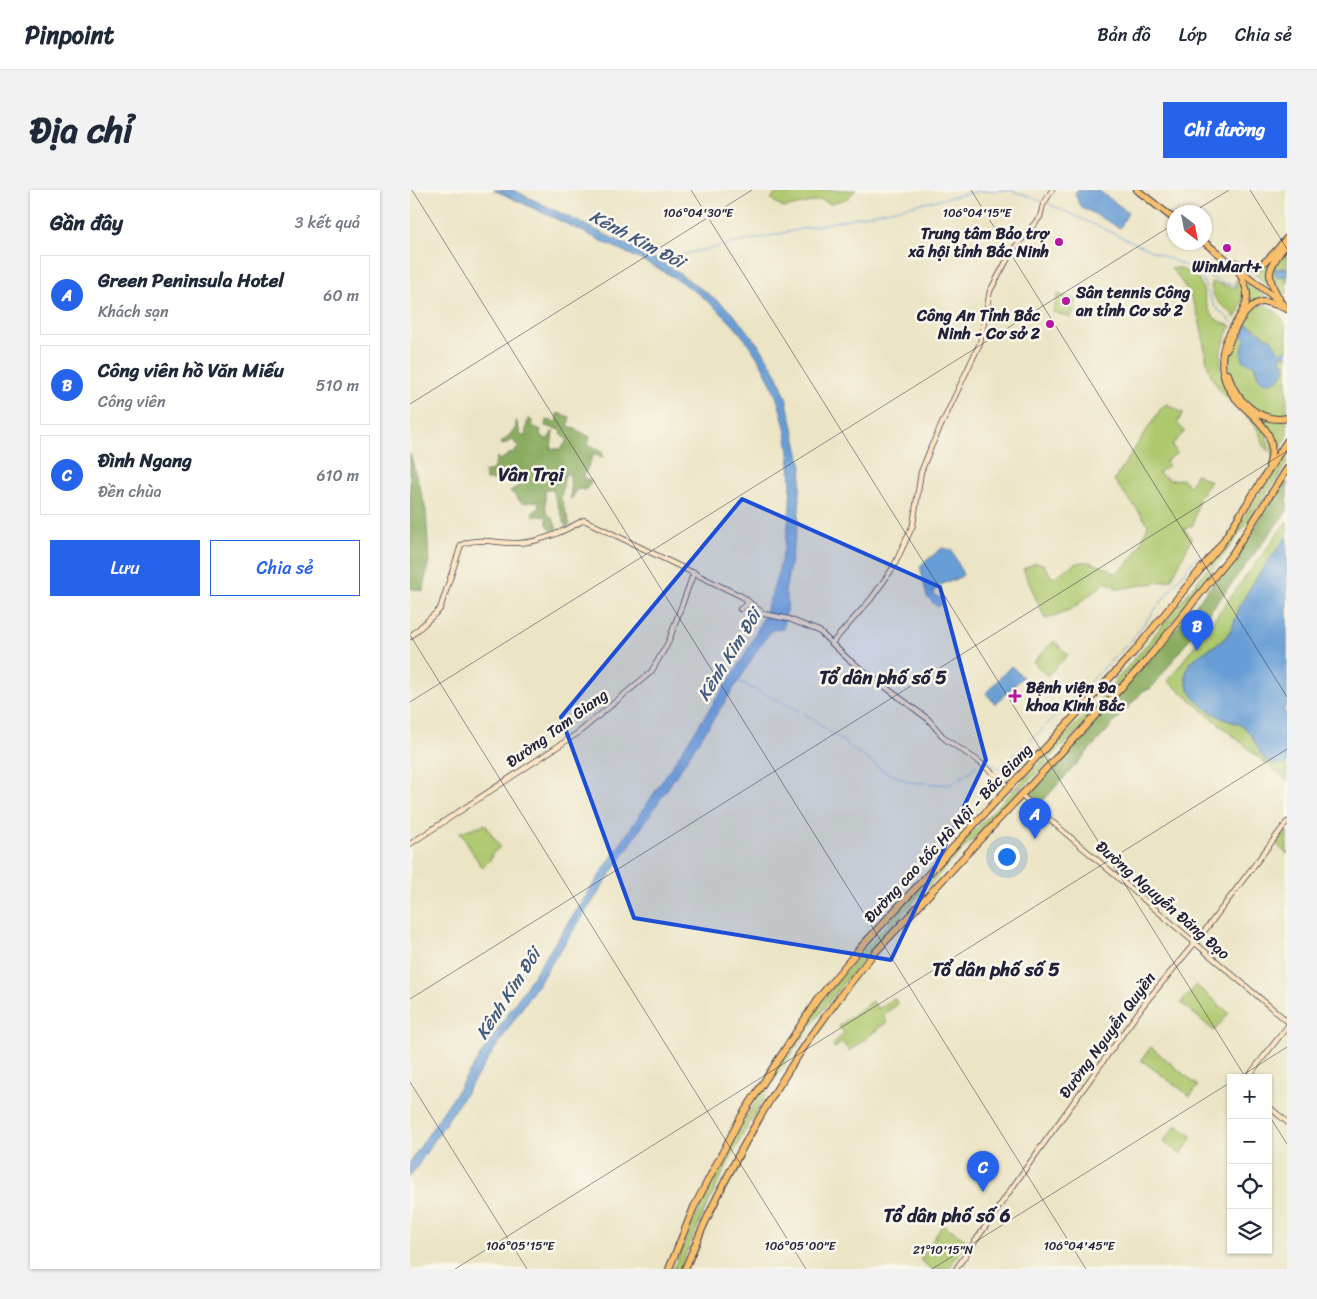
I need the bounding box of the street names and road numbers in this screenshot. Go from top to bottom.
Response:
street label: Đường Tam Giang [500,681,614,775]
street label: Đường cao tốc Hà Nội - Bắc Giang [856,736,1040,930]
street label: Đường Nguyễn Đăng Đạo [1089,833,1237,967]
street label: Đường Nguyễn Quyền [1051,965,1163,1105]

